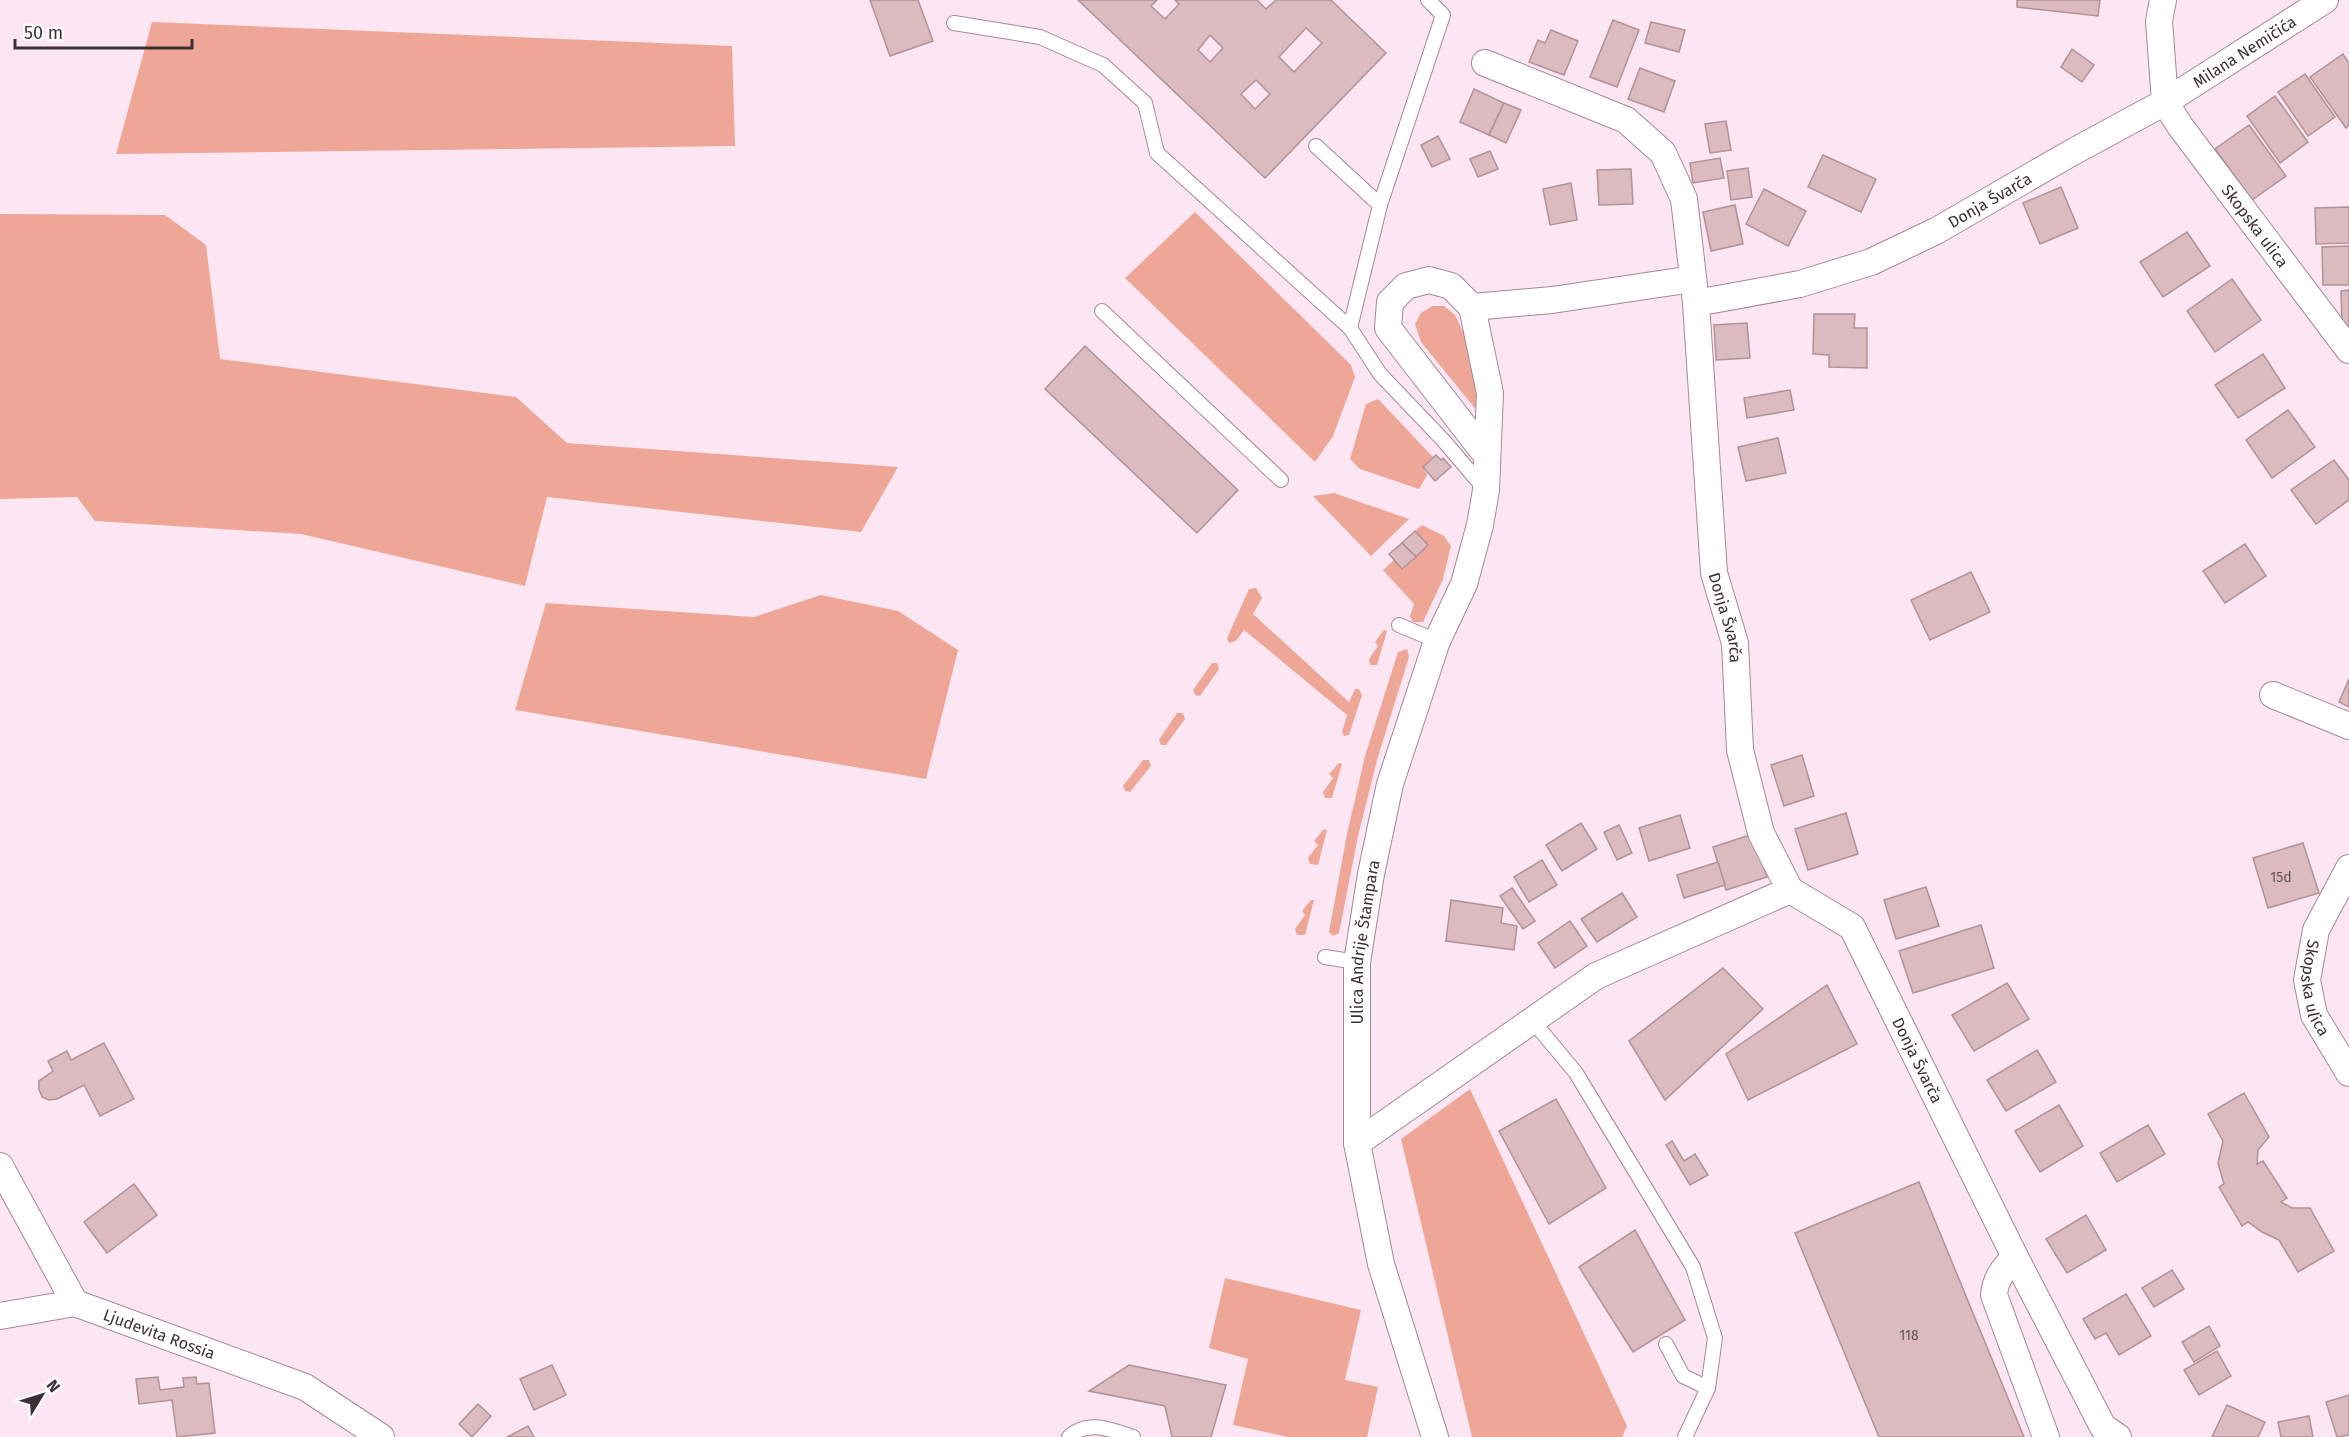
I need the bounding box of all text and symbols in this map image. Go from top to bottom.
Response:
street label: Milana Nemičića [2189,11,2300,91]
scale bar [15,12,192,50]
text: 50 m [24,22,63,44]
street label: Donja Švarča [1944,168,2035,232]
street label: Skopska ulica [2218,181,2293,271]
street label: Donja Švarča [1705,570,1745,663]
street label: Ulica Andrije Štampara [1347,858,1383,1025]
house number: 15d [2270,869,2292,886]
street label: Skopska ulica [2297,939,2334,1039]
street label: Donja Švarča [1889,1014,1947,1106]
street label: Ljudevita Rossia [101,1305,218,1363]
house number: 118 [1899,1327,1919,1344]
north arrow [12,1365,72,1425]
text: N [43,1376,64,1396]

